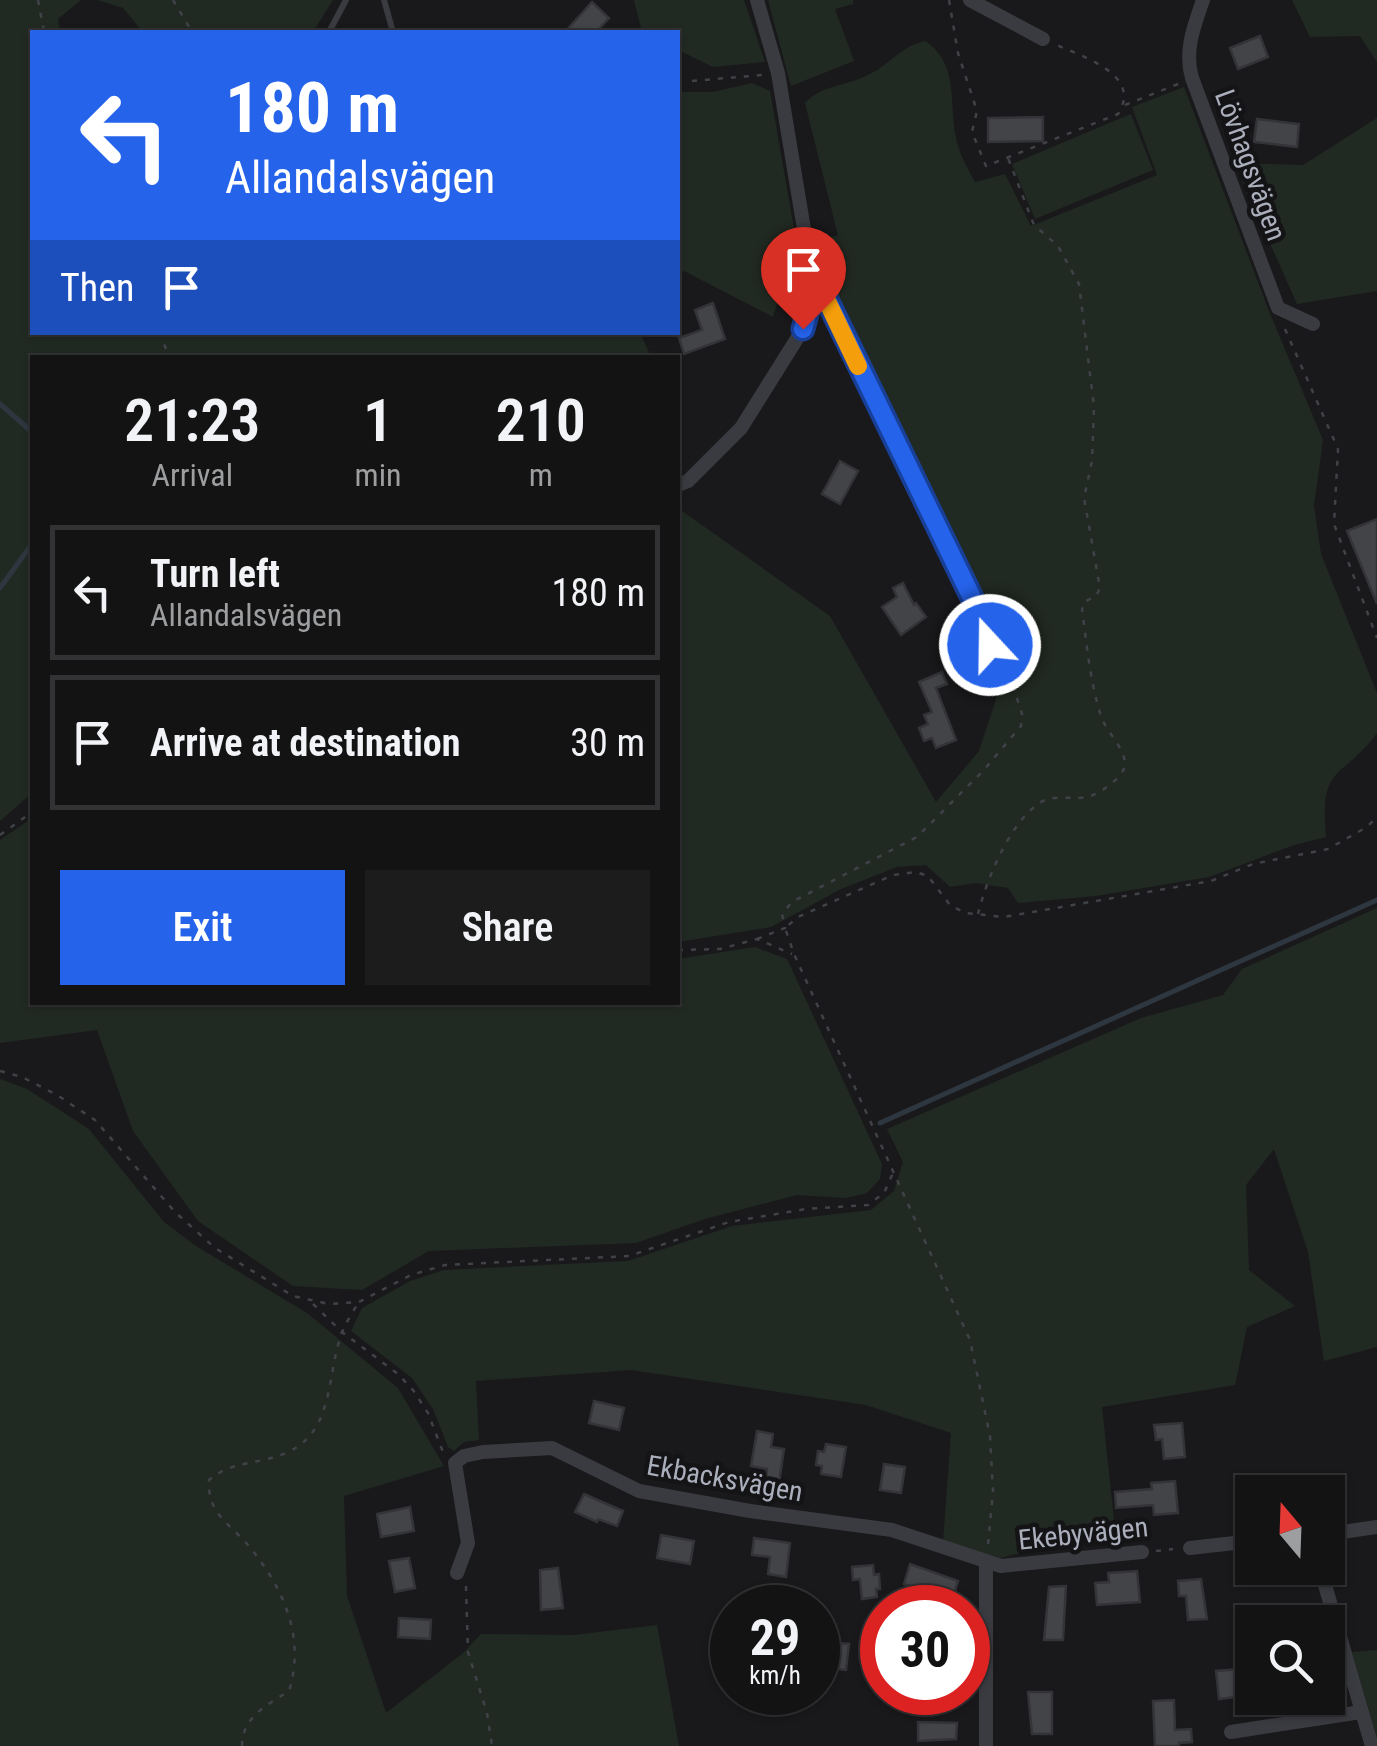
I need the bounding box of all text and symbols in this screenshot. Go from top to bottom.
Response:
text: 180 m [225,67,399,149]
icon: left [60,70,190,200]
street label: Lövhagsvägen [1208,85,1293,245]
text: Allandalsvägen [225,151,495,204]
pin [761,227,846,330]
icon: arrive [776,242,831,297]
icon: arrive [154,260,209,315]
text: Then [60,266,134,310]
text: 21:23 [124,385,261,456]
text: 1 [363,385,393,456]
text: 210 [495,385,586,456]
text: Arrival [152,456,233,494]
text: min [355,456,401,494]
text: m [529,456,553,494]
text: Turn left [150,552,280,596]
icon: left [65,565,120,620]
text: 180 m [551,571,645,615]
position arrow [938,593,1042,697]
text: Allandalsvägen [150,596,342,634]
icon: arrive [65,715,120,770]
text: Arrive at destination [150,721,460,765]
text: 30 m [570,721,645,765]
button: Exit [60,870,345,985]
button: Share [365,870,650,985]
street label: Ekbacksvägen [644,1449,805,1508]
north arrow [1235,1475,1345,1585]
map controls [1235,1475,1345,1715]
street label: Ekebyvägen [1016,1510,1150,1557]
speed limit sign: 30 [860,1585,990,1715]
button: search [1235,1605,1345,1715]
text: 29 [750,1609,800,1667]
text: km/h [749,1661,801,1690]

